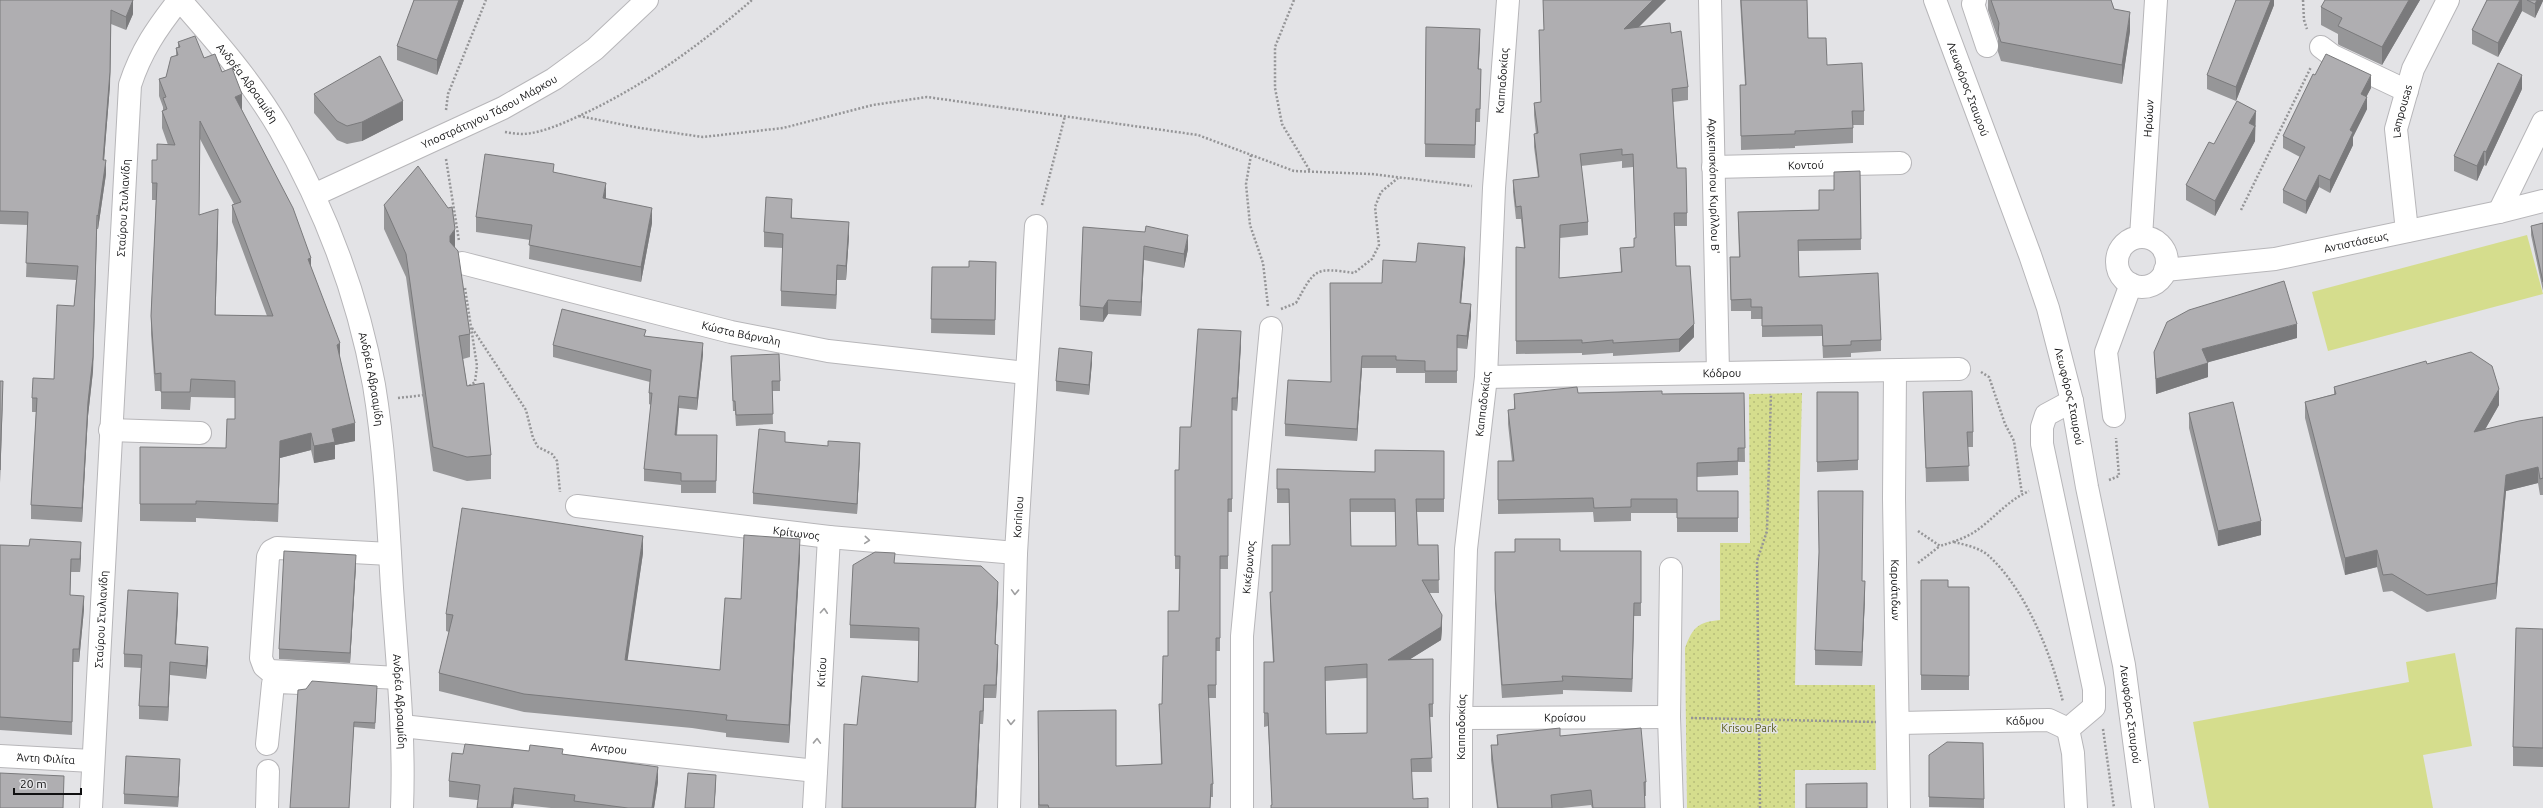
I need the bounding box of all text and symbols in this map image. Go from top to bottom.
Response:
street label: Λεωφόρος Σταυρού [1945,40,1991,138]
street label: Ανδρέα Αβρααμίδη [214,41,280,125]
street label: Καππαδοκίας [1494,48,1511,114]
street label: Υποστράτηγου Τάσου Μάρκου [419,73,559,151]
street label: Lampousas [2390,83,2414,139]
street label: Ηρώων [2141,98,2156,138]
street label: Αρχιεπισκόπου Κυρίλλου Β' [1707,118,1721,254]
street label: Σταύρου Στυλιανίδη [115,159,132,257]
street label: Κοντού [1788,159,1824,171]
street label: Αντιστάσεως [2323,230,2389,255]
street label: Κώστα Βάρναλη [700,319,782,348]
street label: Ανδρέα Αβρααμίδη [357,331,386,427]
street label: Λεωφόρος Σταυρού [2052,346,2086,446]
street label: Κόδρου [1703,367,1741,379]
street label: Καππαδοκίας [1473,371,1493,437]
street label: Korinlou [1011,496,1025,538]
street label: Κρίτωνος [772,524,820,543]
one-way arrow [864,535,870,544]
street label: Κικέρωνος [1240,540,1258,594]
street label: Καρυάτιδων [1889,559,1902,621]
street label: Σταύρου Στυλιανίδη [93,570,110,668]
one-way arrow [1011,589,1019,595]
one-way arrow [820,608,828,614]
street label: Ανδρέα Αβρααμίδη [391,653,408,749]
street label: Κιτίου [815,657,828,688]
street label: Λεωφόρος Σταυρού [2118,664,2143,765]
street label: Καππαδοκίας [1455,694,1469,760]
street label: Κροίσου [1544,711,1586,724]
street label: Κάδμου [2006,714,2044,727]
one-way arrow [1007,719,1016,725]
park label: Krisou Park [1721,722,1777,734]
one-way arrow [813,738,821,744]
street label: Αντρου [590,741,628,756]
street label: Άντη Φιλίτα [16,751,76,766]
scale bar [14,770,81,796]
text: 20 m [20,777,47,790]

